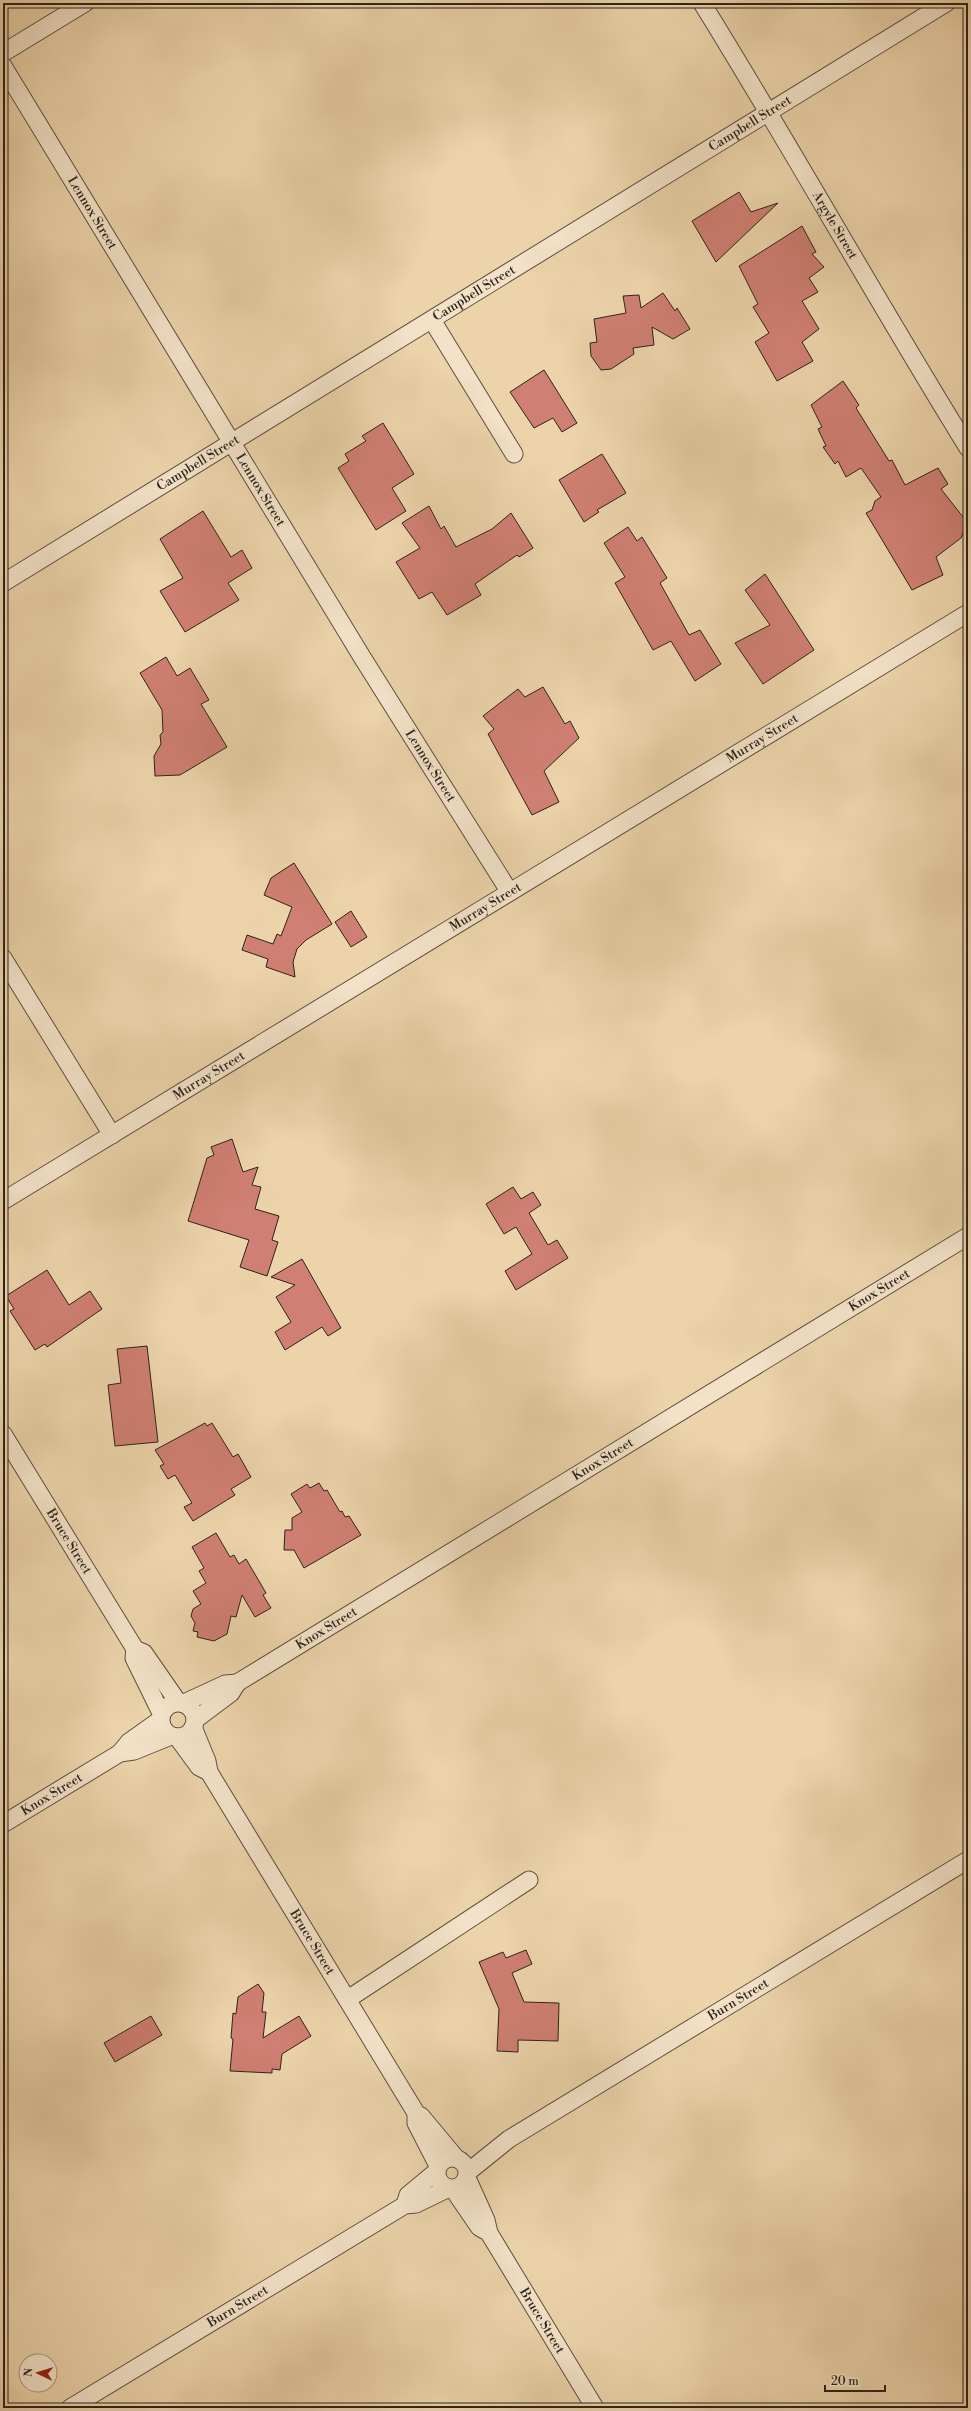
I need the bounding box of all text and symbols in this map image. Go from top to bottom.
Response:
street label: Campbell Street [706,92,795,155]
street label: Lennox Street [64,174,121,253]
street label: Argyle Street [808,188,861,262]
street label: Campbell Street [430,262,519,325]
street label: Campbell Street [154,431,243,495]
street label: Lennox Street [232,451,289,530]
street label: Murray Street [723,710,801,766]
street label: Lennox Street [402,727,459,805]
street label: Murray Street [447,879,525,935]
street label: Murray Street [170,1047,248,1104]
street label: Knox Street [846,1265,913,1315]
street label: Knox Street [569,1434,637,1484]
street label: Bruce Street [42,1505,95,1577]
street label: Knox Street [293,1603,360,1653]
street label: Knox Street [18,1770,86,1819]
street label: Bruce Street [286,1906,338,1978]
street label: Burn Street [704,1975,772,2025]
street label: Burn Street [203,2282,271,2331]
street label: Bruce Street [516,2284,568,2357]
north arrow [18,2353,58,2393]
text: N [22,2367,36,2377]
scale bar [825,2367,885,2393]
text: 20 m [831,2374,859,2389]

